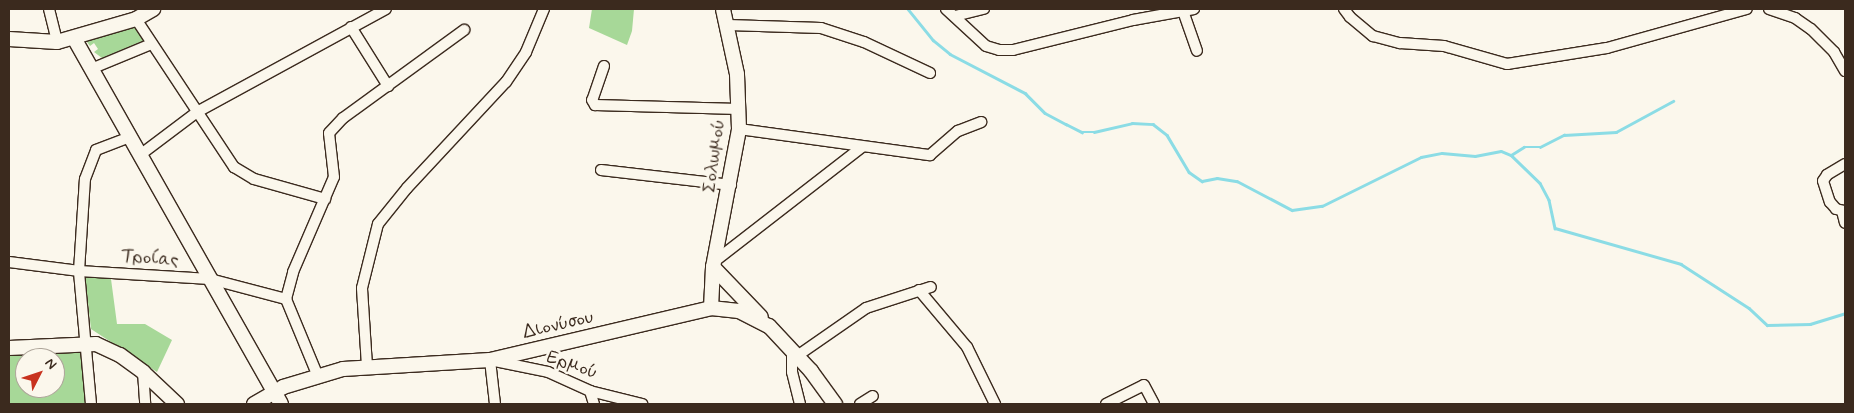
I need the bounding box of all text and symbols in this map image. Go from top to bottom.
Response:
street label: Σολωμού [698,118,730,194]
street label: Τροίας [120,245,180,271]
street label: Διονύσου [520,306,596,344]
street label: Ερμού [543,346,601,384]
north arrow [15,348,65,398]
text: N [41,354,60,373]

